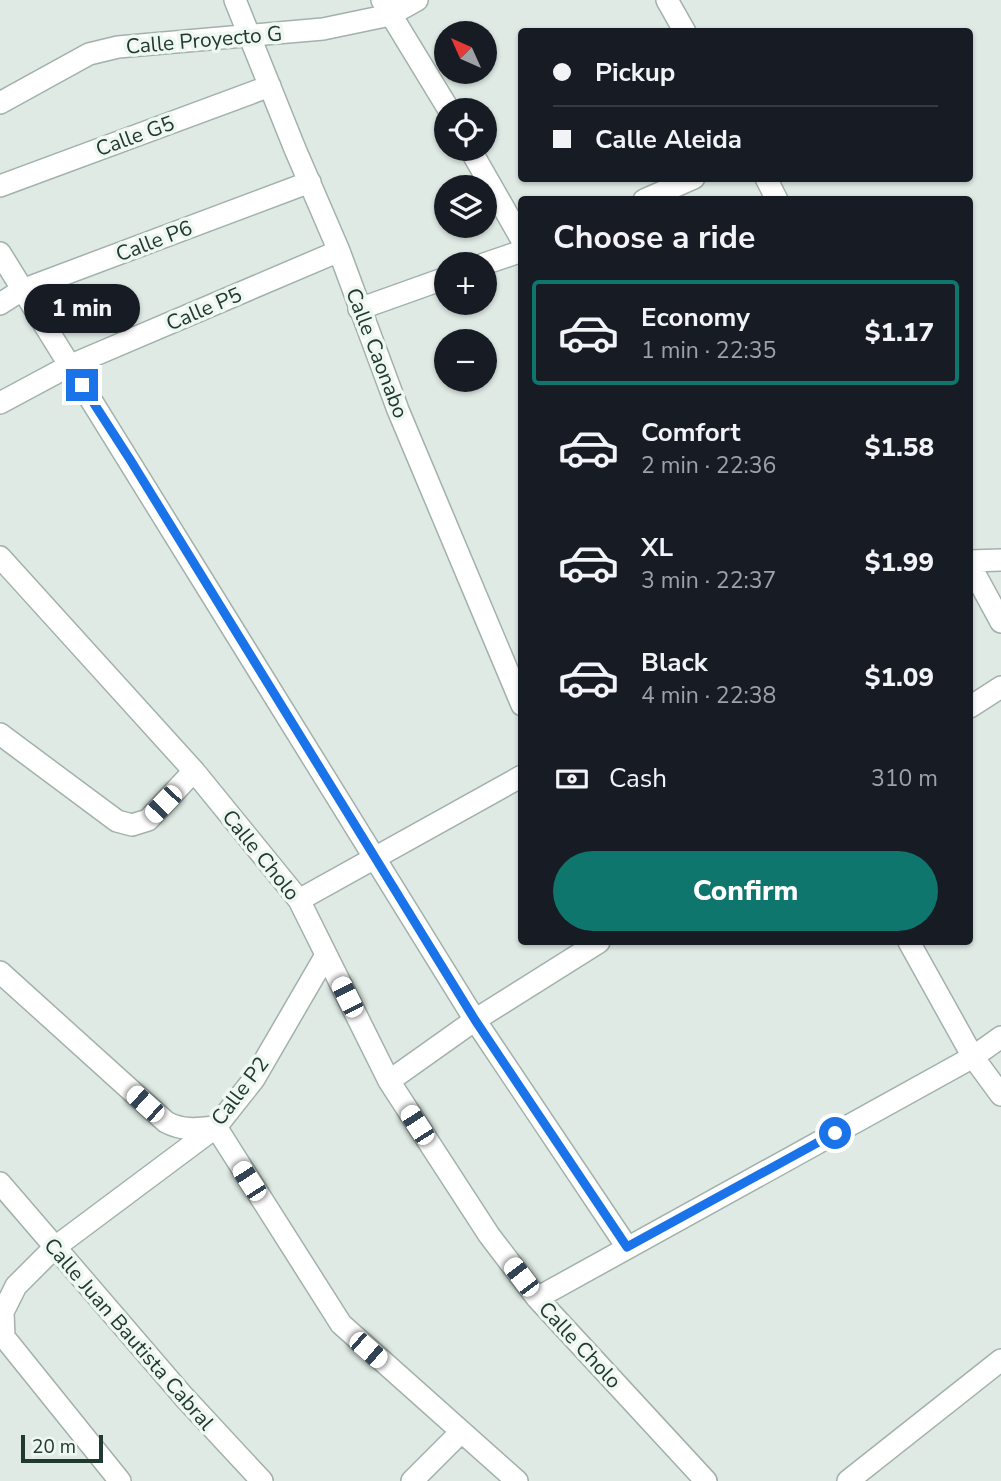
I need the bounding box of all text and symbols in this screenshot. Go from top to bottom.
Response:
street label: Calle Proyecto G [125,19,283,61]
north arrow [434,21,497,84]
map controls [434,21,497,392]
text: Pickup [595,55,675,90]
button: locate [434,98,497,161]
street label: Calle G5 [92,109,178,163]
text: Calle Aleida [595,122,742,157]
button: layers [434,175,497,238]
street label: Calle P6 [112,214,196,268]
text: Choose a ride [553,216,755,259]
button: + [434,252,497,315]
street label: Calle P5 [162,281,246,337]
callout: 1 min [24,284,140,332]
street label: Calle Caonabo [339,284,415,422]
text: 1 min [52,293,112,324]
text: Economy [641,300,750,335]
icon: car [557,301,620,364]
text: $1.17 [865,315,934,350]
button: − [434,329,497,392]
text: 1 min · 22:35 [641,335,776,366]
route end [66,369,98,401]
text: Comfort [641,415,741,450]
icon: car [557,416,620,479]
text: $1.58 [865,430,934,465]
text: 2 min · 22:36 [641,450,776,481]
text: XL [641,530,673,565]
icon: car [557,531,620,594]
text: $1.99 [865,545,934,580]
text: 3 min · 22:37 [641,565,776,596]
text: Black [641,645,708,680]
icon: car [557,646,620,709]
text: $1.09 [865,660,934,695]
text: 4 min · 22:38 [641,680,776,711]
icon: cash [553,760,591,798]
text: Cash [609,761,667,796]
text: 310 m [871,763,938,794]
car [141,782,186,826]
street label: Calle Cholo [216,804,306,906]
button: Confirm [553,851,938,931]
car [329,974,366,1020]
street label: Calle P2 [205,1051,275,1131]
car [123,1082,168,1126]
car [397,1102,438,1148]
route start [819,1117,851,1149]
car [229,1158,270,1204]
street label: Calle Juan Bautista Cabral [38,1232,221,1437]
car [500,1254,543,1300]
street label: Calle Cholo [532,1295,628,1395]
car [346,1328,391,1372]
scale bar [21,1432,103,1464]
text: 20 m [32,1434,76,1460]

